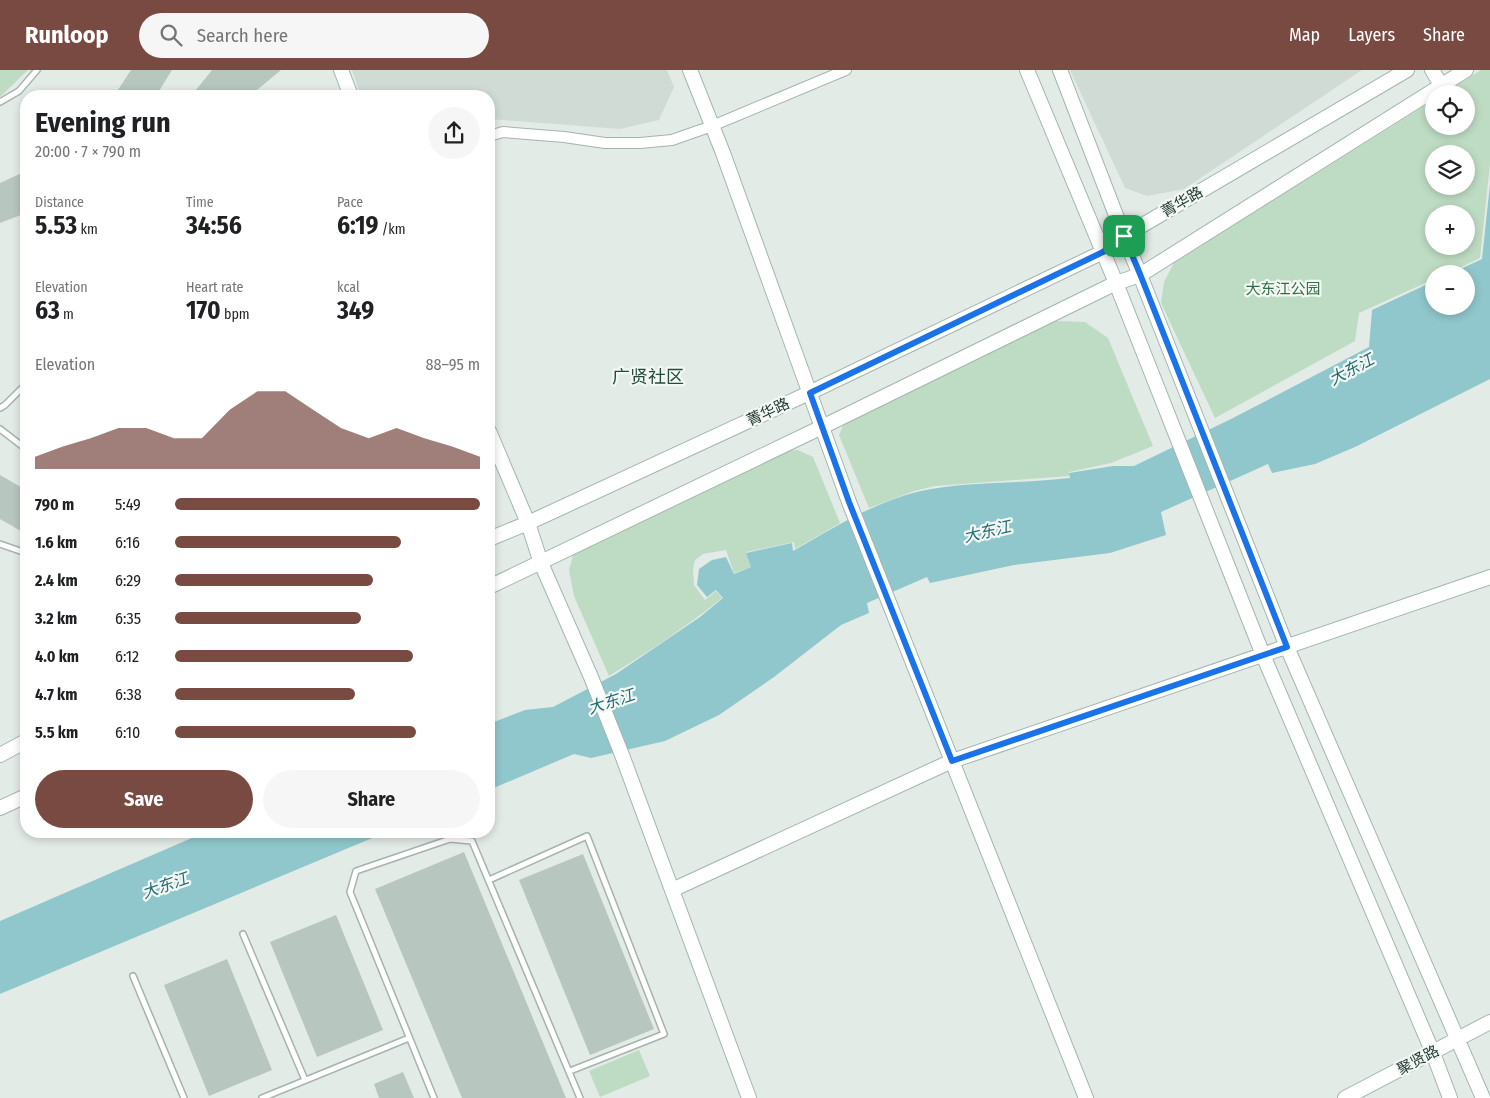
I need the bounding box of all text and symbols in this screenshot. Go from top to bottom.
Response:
search box [139,13,489,58]
text: Runloop [25,21,109,49]
icon: search [157,21,185,49]
text: Search here [197,24,288,47]
text: Map [1289,24,1320,46]
text: Layers [1348,24,1395,46]
text: Share [1423,24,1465,46]
map controls [1425,85,1475,315]
button: locate [1425,85,1475,135]
text: Evening run [35,106,171,139]
button: share [428,107,480,159]
text: 20:00 · 7 × 790 m [35,142,141,161]
button: layers [1425,145,1475,195]
street label: 菁华路 [1158,183,1206,221]
text: Distance [35,194,84,211]
text: Time [186,194,214,211]
text: Pace [337,194,363,211]
button: + [1425,205,1475,255]
text: 5.53 [35,211,77,241]
text: 34:56 [186,211,242,241]
text: 6:19 [337,211,378,241]
pin [1103,215,1145,257]
text: km [77,221,98,238]
text: /km [378,221,406,238]
icon: arrive [1110,222,1138,250]
button: − [1425,265,1475,315]
text: Elevation [35,279,88,296]
text: Heart rate [186,279,243,296]
text: kcal [337,279,360,296]
park label: 大东江公园 [1245,280,1321,298]
text: 63 [35,296,60,326]
text: 170 [186,296,221,326]
text: 349 [337,296,374,326]
text: m [60,306,74,323]
text: bpm [221,306,250,323]
water label: 大东江 [1326,349,1379,389]
text: Elevation [35,355,95,374]
text: 88–95 m [425,355,480,374]
district label: 广贤社区 [612,366,684,388]
street label: 菁华路 [744,394,792,430]
text: 790 m [35,495,74,514]
text: 5:49 [115,495,141,514]
water label: 大东江 [962,516,1015,546]
text: 1.6 km [35,533,77,552]
text: 6:16 [115,533,140,552]
text: 2.4 km [35,571,78,590]
text: 6:29 [115,571,141,590]
text: 3.2 km [35,609,77,628]
text: 6:35 [115,609,141,628]
text: 4.0 km [35,647,79,666]
text: 6:12 [115,647,139,666]
water label: 大东江 [585,684,639,718]
text: 4.7 km [35,685,77,704]
text: 6:38 [115,685,142,704]
text: 5.5 km [35,723,78,742]
text: 6:10 [115,723,140,742]
button: Save [35,770,253,828]
button: Share [263,770,480,828]
water label: 大东江 [139,868,193,902]
street label: 聚贤路 [1394,1041,1442,1079]

